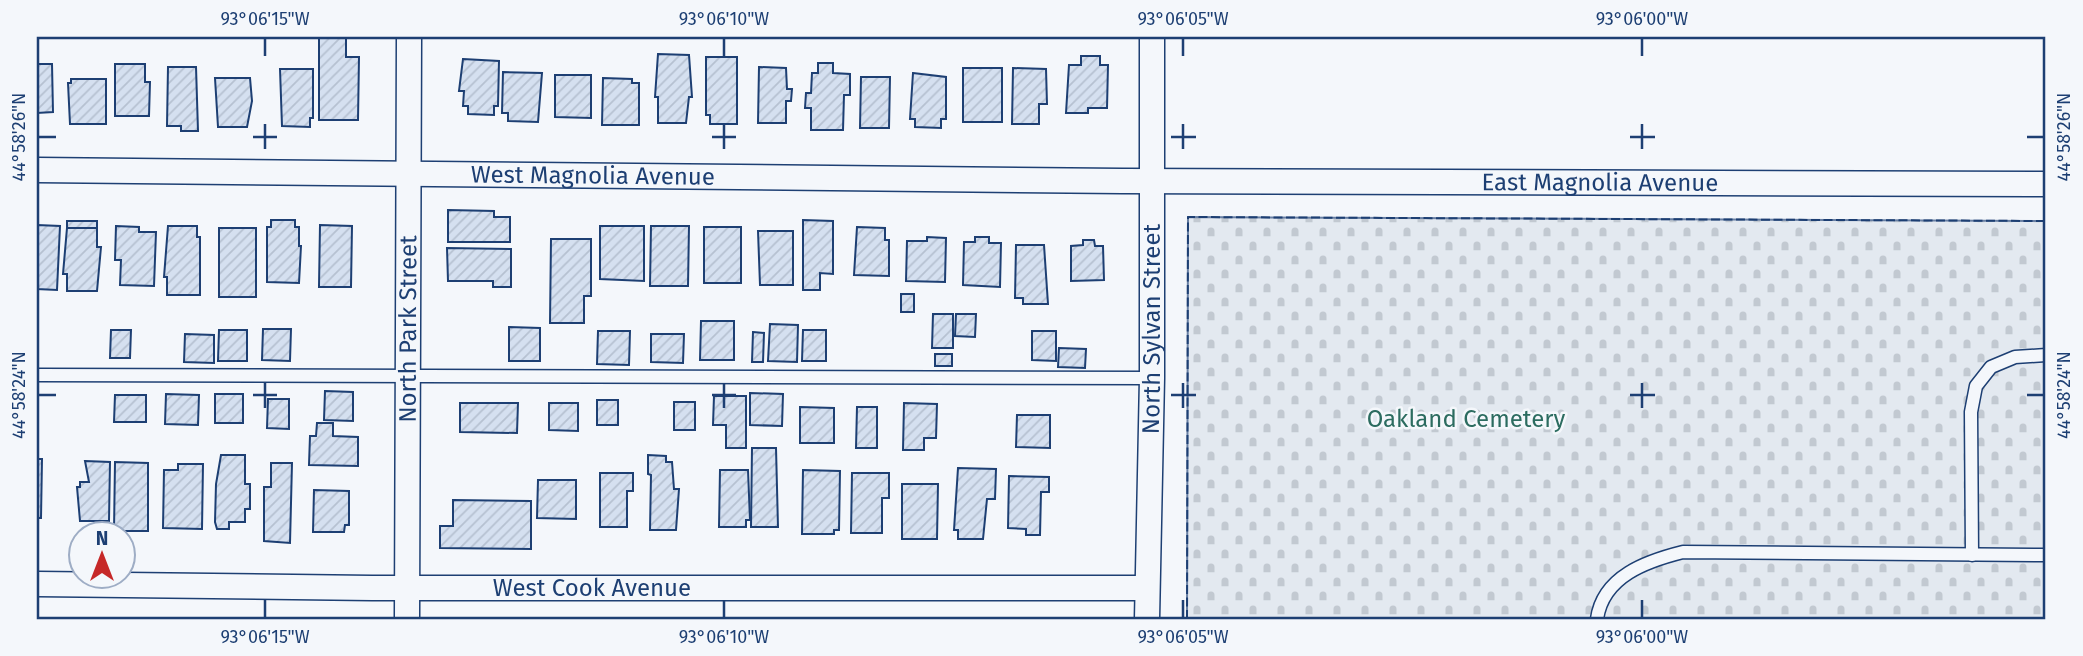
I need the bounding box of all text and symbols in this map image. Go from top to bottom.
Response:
text: 93°06'15"W [220,8,310,30]
text: 93°06'10"W [679,8,769,30]
text: 93°06'05"W [1137,8,1229,30]
text: 93°06'00"W [1596,8,1688,30]
text: 44°58'26"N [8,93,30,181]
text: 44°58'26"N [2053,93,2075,181]
street label: West Magnolia Avenue [471,160,715,191]
street label: East Magnolia Avenue [1482,168,1718,197]
street label: North Sylvan Street [1137,224,1166,435]
street label: North Park Street [394,235,422,423]
text: 44°58'24"N [8,351,30,439]
text: 44°58'24"N [2053,351,2075,439]
park label: Oakland Cemetery [1367,405,1565,433]
north arrow [66,520,136,590]
text: N [96,527,108,550]
street label: West Cook Avenue [493,574,691,602]
text: 93°06'15"W [220,626,310,648]
text: 93°06'10"W [679,626,769,648]
text: 93°06'05"W [1137,626,1229,648]
text: 93°06'00"W [1596,626,1688,648]

